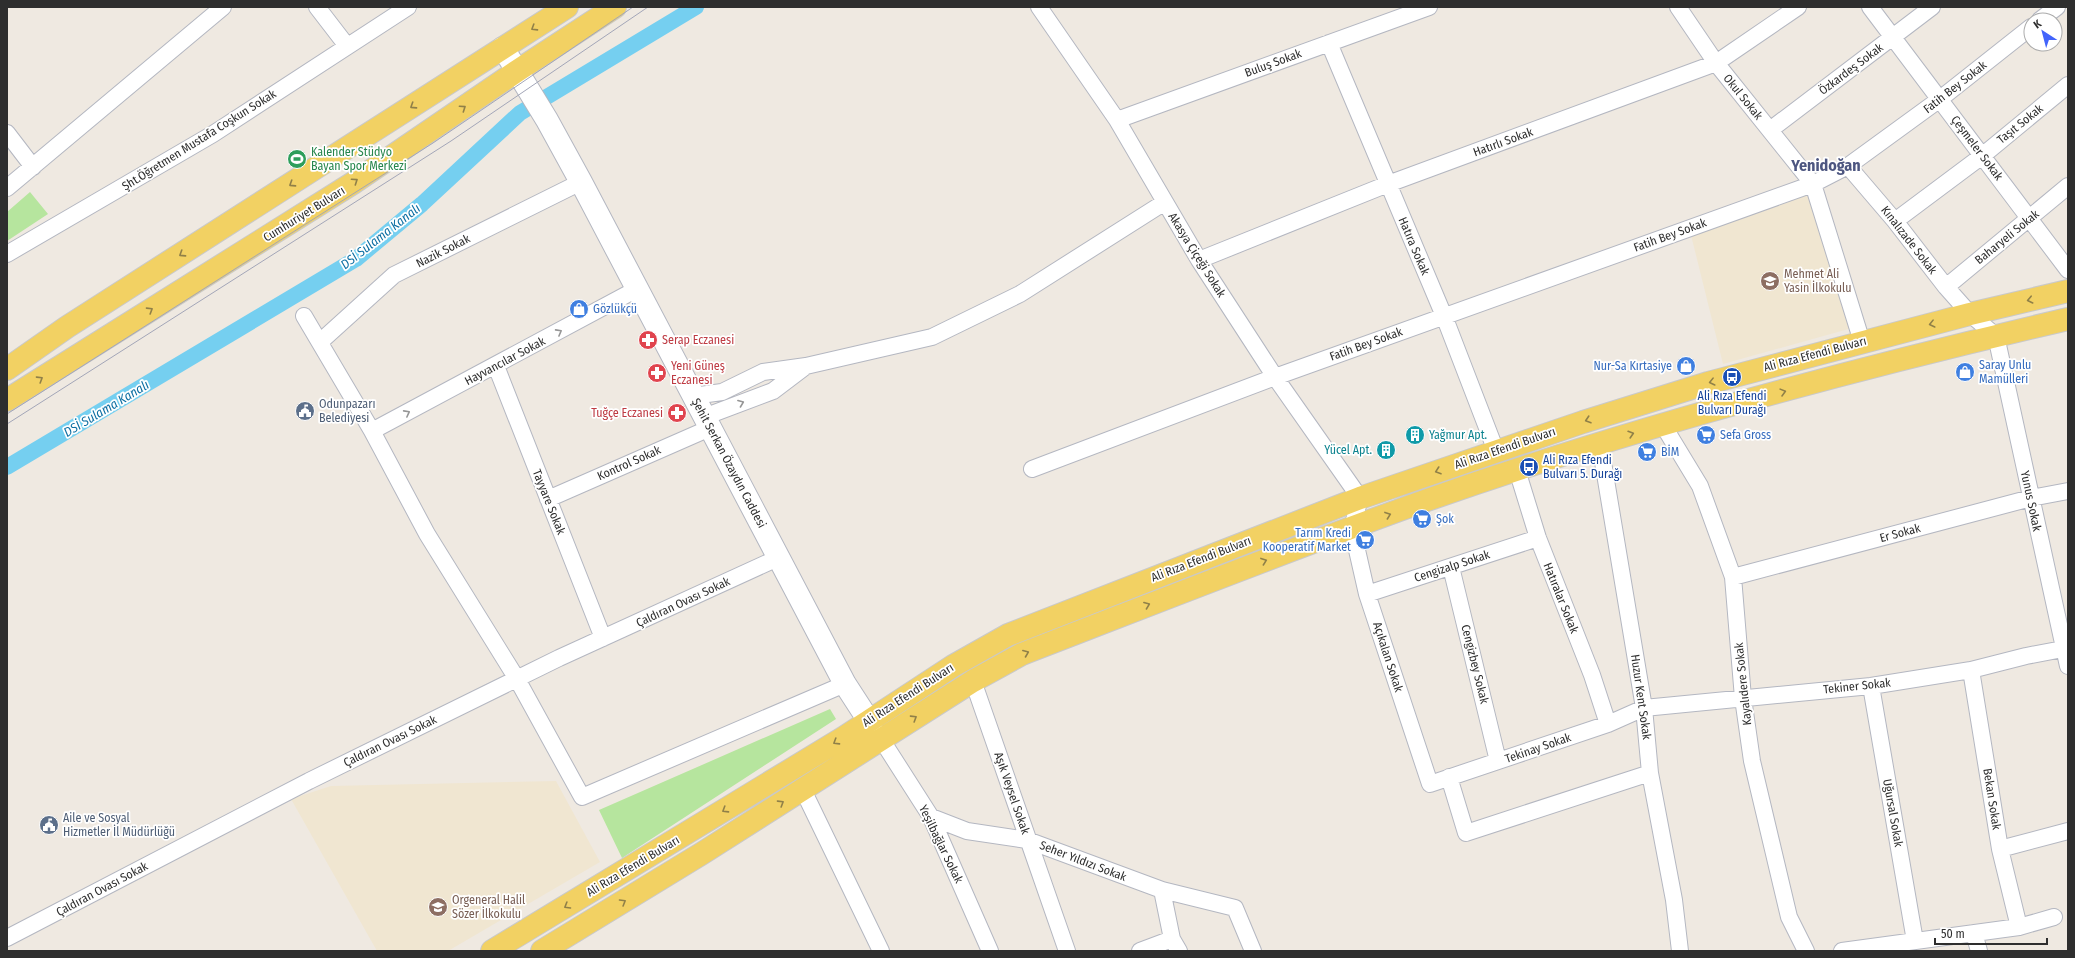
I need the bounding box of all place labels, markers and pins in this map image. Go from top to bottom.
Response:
place label: Kalender Stüdyo Bayan Spor Merkezi [311,145,407,173]
sports icon: Kalender Stüdyo Bayan Spor Merkezi [286,148,308,170]
place label: Mehmet Ali Yasin İlkokulu [1784,267,1851,295]
school or university icon: Mehmet Ali Yasin İlkokulu [1759,270,1781,292]
shop icon: Gözlükçü [568,298,590,320]
place label: Gözlükçü [593,302,637,316]
pharmacy icon: Serap Eczanesi [637,329,659,351]
place label: Serap Eczanesi [662,333,734,347]
shop icon: Nur-Sa Kırtasiye [1675,355,1697,377]
place label: Saray Unlu Mamülleri [1979,358,2031,386]
place label: Yeni Güneş Eczanesi [671,359,725,387]
place label: Nur-Sa Kırtasiye [1593,359,1672,373]
shop icon: Saray Unlu Mamülleri [1954,361,1976,383]
pharmacy icon: Yeni Güneş Eczanesi [646,362,668,384]
bus stop icon: Ali Rıza Efendi Bulvarı Durağı [1721,366,1743,388]
place label: Ali Rıza Efendi Bulvarı Durağı [1698,389,1766,417]
place label: Odunpazarı Belediyesi [319,397,375,425]
public building icon: Odunpazarı Belediyesi [294,400,316,422]
pharmacy icon: Tuğçe Eczanesi [666,402,688,424]
place label: Tuğçe Eczanesi [591,406,663,420]
building icon: Yağmur Apt. [1404,424,1426,446]
supermarket icon: Sefa Gross [1695,424,1717,446]
place label: Yağmur Apt. [1429,428,1488,442]
place label: Sefa Gross [1720,428,1771,442]
building icon: Yücel Apt. [1375,439,1397,461]
supermarket icon: BİM [1636,441,1658,463]
place label: Yücel Apt. [1324,443,1372,457]
place label: BİM [1661,444,1679,459]
place label: Ali Rıza Efendi Bulvarı 5. Durağı [1543,453,1622,481]
bus stop icon: Ali Rıza Efendi Bulvarı 5. Durağı [1518,456,1540,478]
supermarket icon: Şok [1411,508,1433,530]
place label: Şok [1436,512,1454,526]
place label: Tarım Kredi Kooperatif Market [1263,526,1351,554]
supermarket icon: Tarım Kredi Kooperatif Market [1354,529,1376,551]
place label: Aile ve Sosyal Hizmetler İl Müdürlüğü [63,811,175,839]
public building icon: Aile ve Sosyal Hizmetler İl Müdürlüğü [38,814,60,836]
place label: Orgeneral Halil Sözer İlkokulu [452,893,525,921]
school or university icon: Orgeneral Halil Sözer İlkokulu [427,896,449,918]

